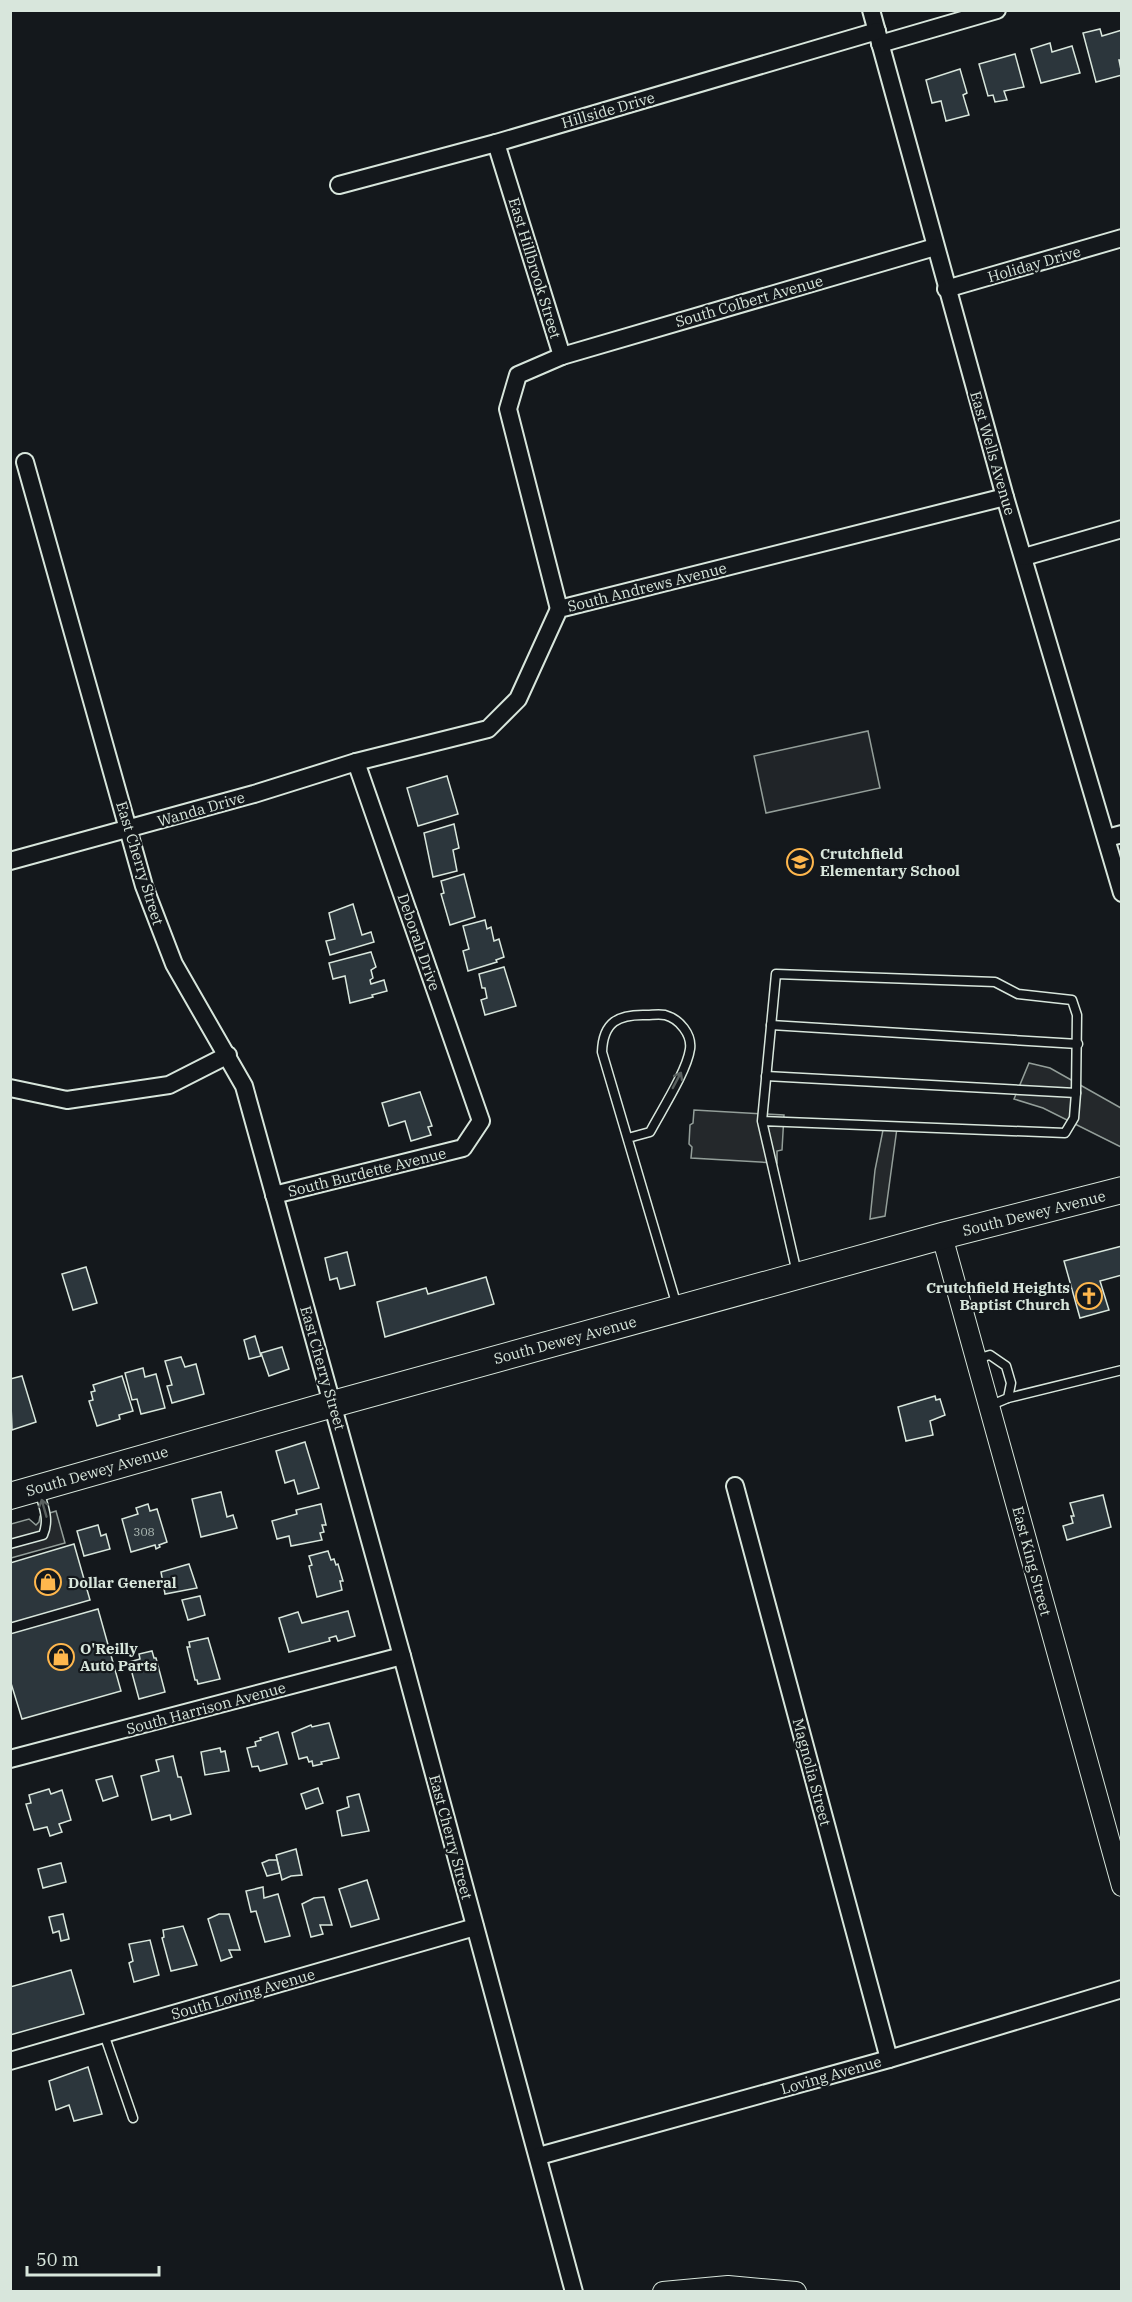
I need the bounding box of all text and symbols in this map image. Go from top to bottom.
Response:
street label: Hillside Drive [559,88,657,132]
street label: East Hillbrook Street [505,195,565,341]
street label: Holiday Drive [985,242,1083,286]
street label: South Colbert Avenue [673,271,825,331]
street label: East Wells Avenue [966,389,1020,517]
street label: South Andrews Avenue [565,558,729,616]
street label: Wanda Drive [155,787,247,831]
street label: East Cherry Street [112,799,168,927]
place label: Crutchfield Elementary School [820,844,960,880]
school or university icon: Crutchfield Elementary School [785,847,815,877]
street label: Deborah Drive [393,891,445,993]
one-way arrow [671,1072,683,1089]
street label: South Burdette Avenue [286,1143,448,1201]
street label: South Dewey Avenue [960,1186,1108,1240]
place label: Crutchfield Heights Baptist Church [926,1278,1070,1314]
church icon: Crutchfield Heights Baptist Church [1074,1281,1104,1311]
street label: East Cherry Street [296,1304,350,1432]
street label: South Dewey Avenue [492,1312,638,1368]
street label: South Dewey Avenue [24,1442,170,1500]
one-way arrow [38,1499,49,1518]
street label: East King Street [1008,1504,1056,1618]
house number: 308 [133,1524,155,1539]
shop icon: Dollar General [33,1567,63,1597]
place label: Dollar General [68,1573,177,1592]
place label: O'Reilly Auto Parts [80,1639,157,1675]
shop icon: O'Reilly Auto Parts [46,1642,76,1672]
street label: South Harrison Avenue [124,1678,288,1738]
street label: Magnolia Street [789,1716,835,1828]
street label: East Cherry Street [425,1773,477,1901]
street label: South Loving Avenue [169,1964,317,2024]
street label: Loving Avenue [778,2052,884,2098]
scale bar [27,2239,159,2277]
text: 50 m [36,2248,79,2271]

